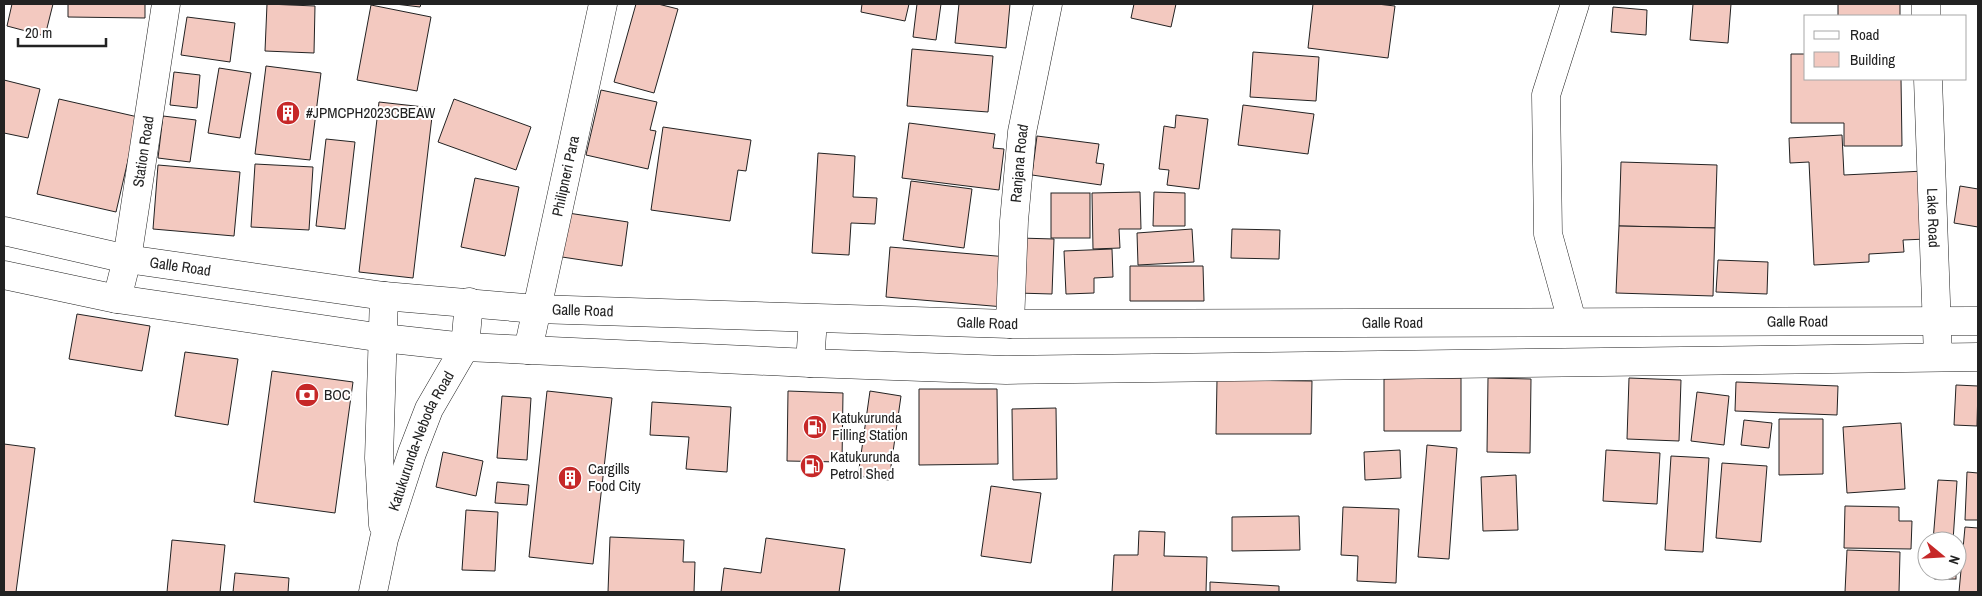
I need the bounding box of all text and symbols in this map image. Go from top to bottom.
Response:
scale bar [18,15,105,47]
legend [1804,15,1967,80]
text: 20 m [25,22,52,43]
text: Road [1850,24,1879,45]
text: Building [1850,49,1895,70]
building icon: #JPMCPH2023CBEAW [275,100,301,126]
place label: #JPMCPH2023CBEAW [306,102,436,123]
street label: Station Road [127,114,159,189]
street label: Ranjana Road [1005,122,1033,203]
street label: Philipneri Para [546,133,584,218]
street label: Lake Road [1922,188,1945,248]
street label: Galle Road [148,251,212,281]
street label: Galle Road [552,299,614,321]
street label: Galle Road [1767,310,1828,332]
street label: Galle Road [956,311,1018,334]
street label: Galle Road [1362,312,1423,333]
street label: Katukurunda-Neboda Road [383,367,459,514]
bank icon: BOC [294,382,320,408]
place label: BOC [324,384,351,405]
place label: Katukurunda Filling Station [832,407,908,445]
fuel station icon: Katukurunda Filling Station [802,414,828,440]
place label: Katukurunda Petrol Shed [830,446,900,484]
fuel station icon: Katukurunda Petrol Shed [799,453,825,479]
place label: Cargills Food City [588,458,642,496]
building icon: Cargills Food City [557,465,583,491]
north arrow [1917,531,1967,581]
text: N [1945,553,1964,567]

